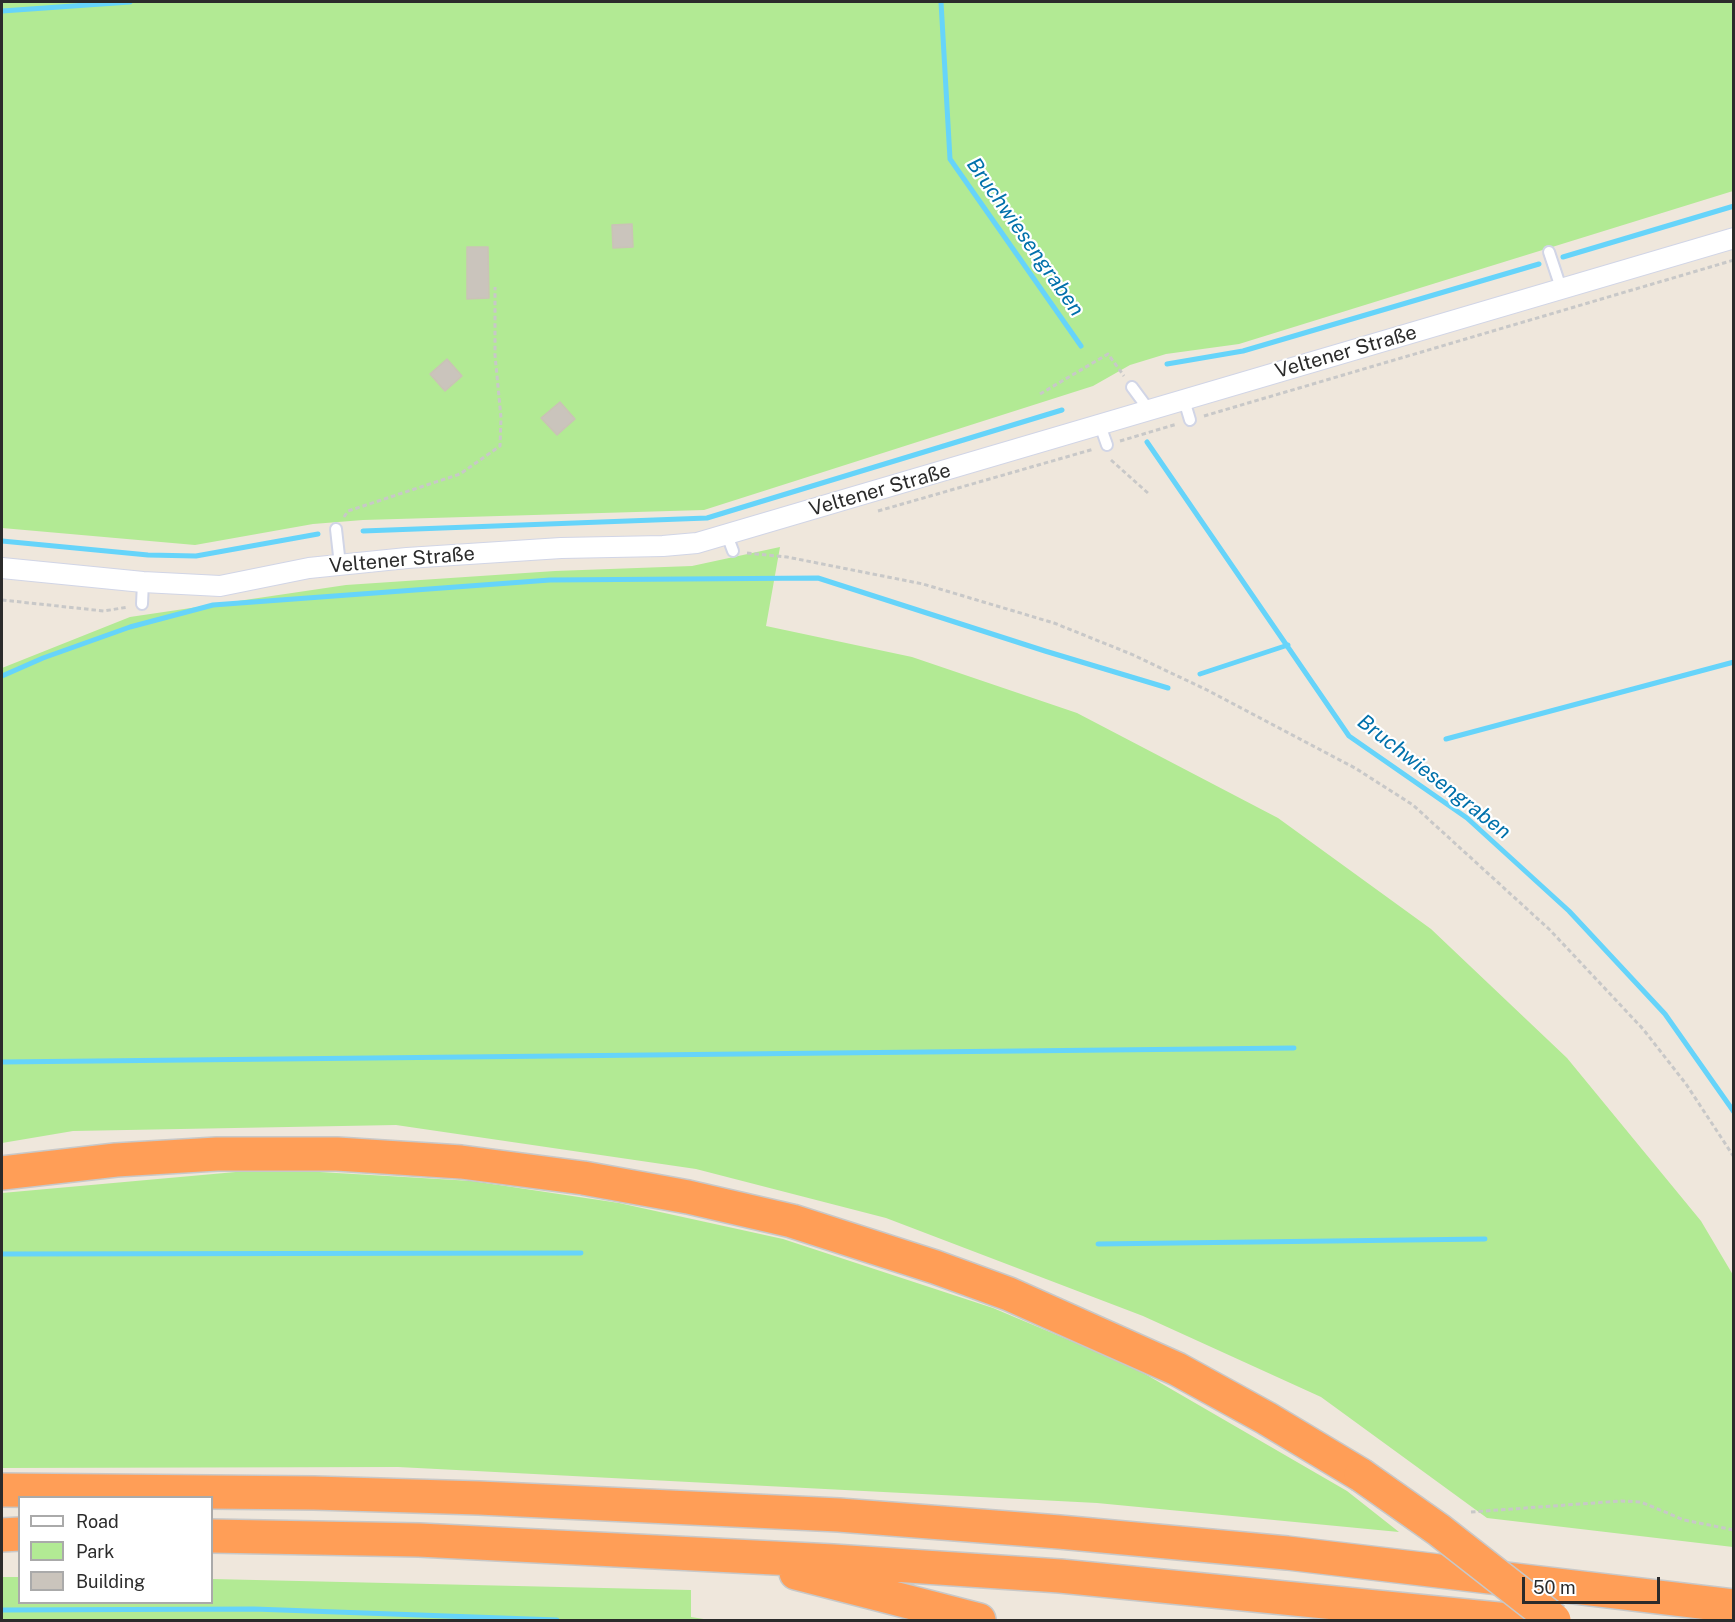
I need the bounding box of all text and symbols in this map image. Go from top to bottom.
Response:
water label: Bruchwiesengraben [961,153,1089,321]
street label: Veltener Straße [1273,320,1419,384]
street label: Veltener Straße [807,458,953,522]
street label: Veltener Straße [328,542,476,578]
water label: Bruchwiesengraben [1352,709,1516,845]
legend [18,1496,213,1604]
text: Road [76,1511,119,1532]
text: Park [76,1541,114,1562]
scale bar [1525,1565,1663,1603]
text: Building [76,1571,145,1592]
text: 50 m [1533,1577,1576,1598]

